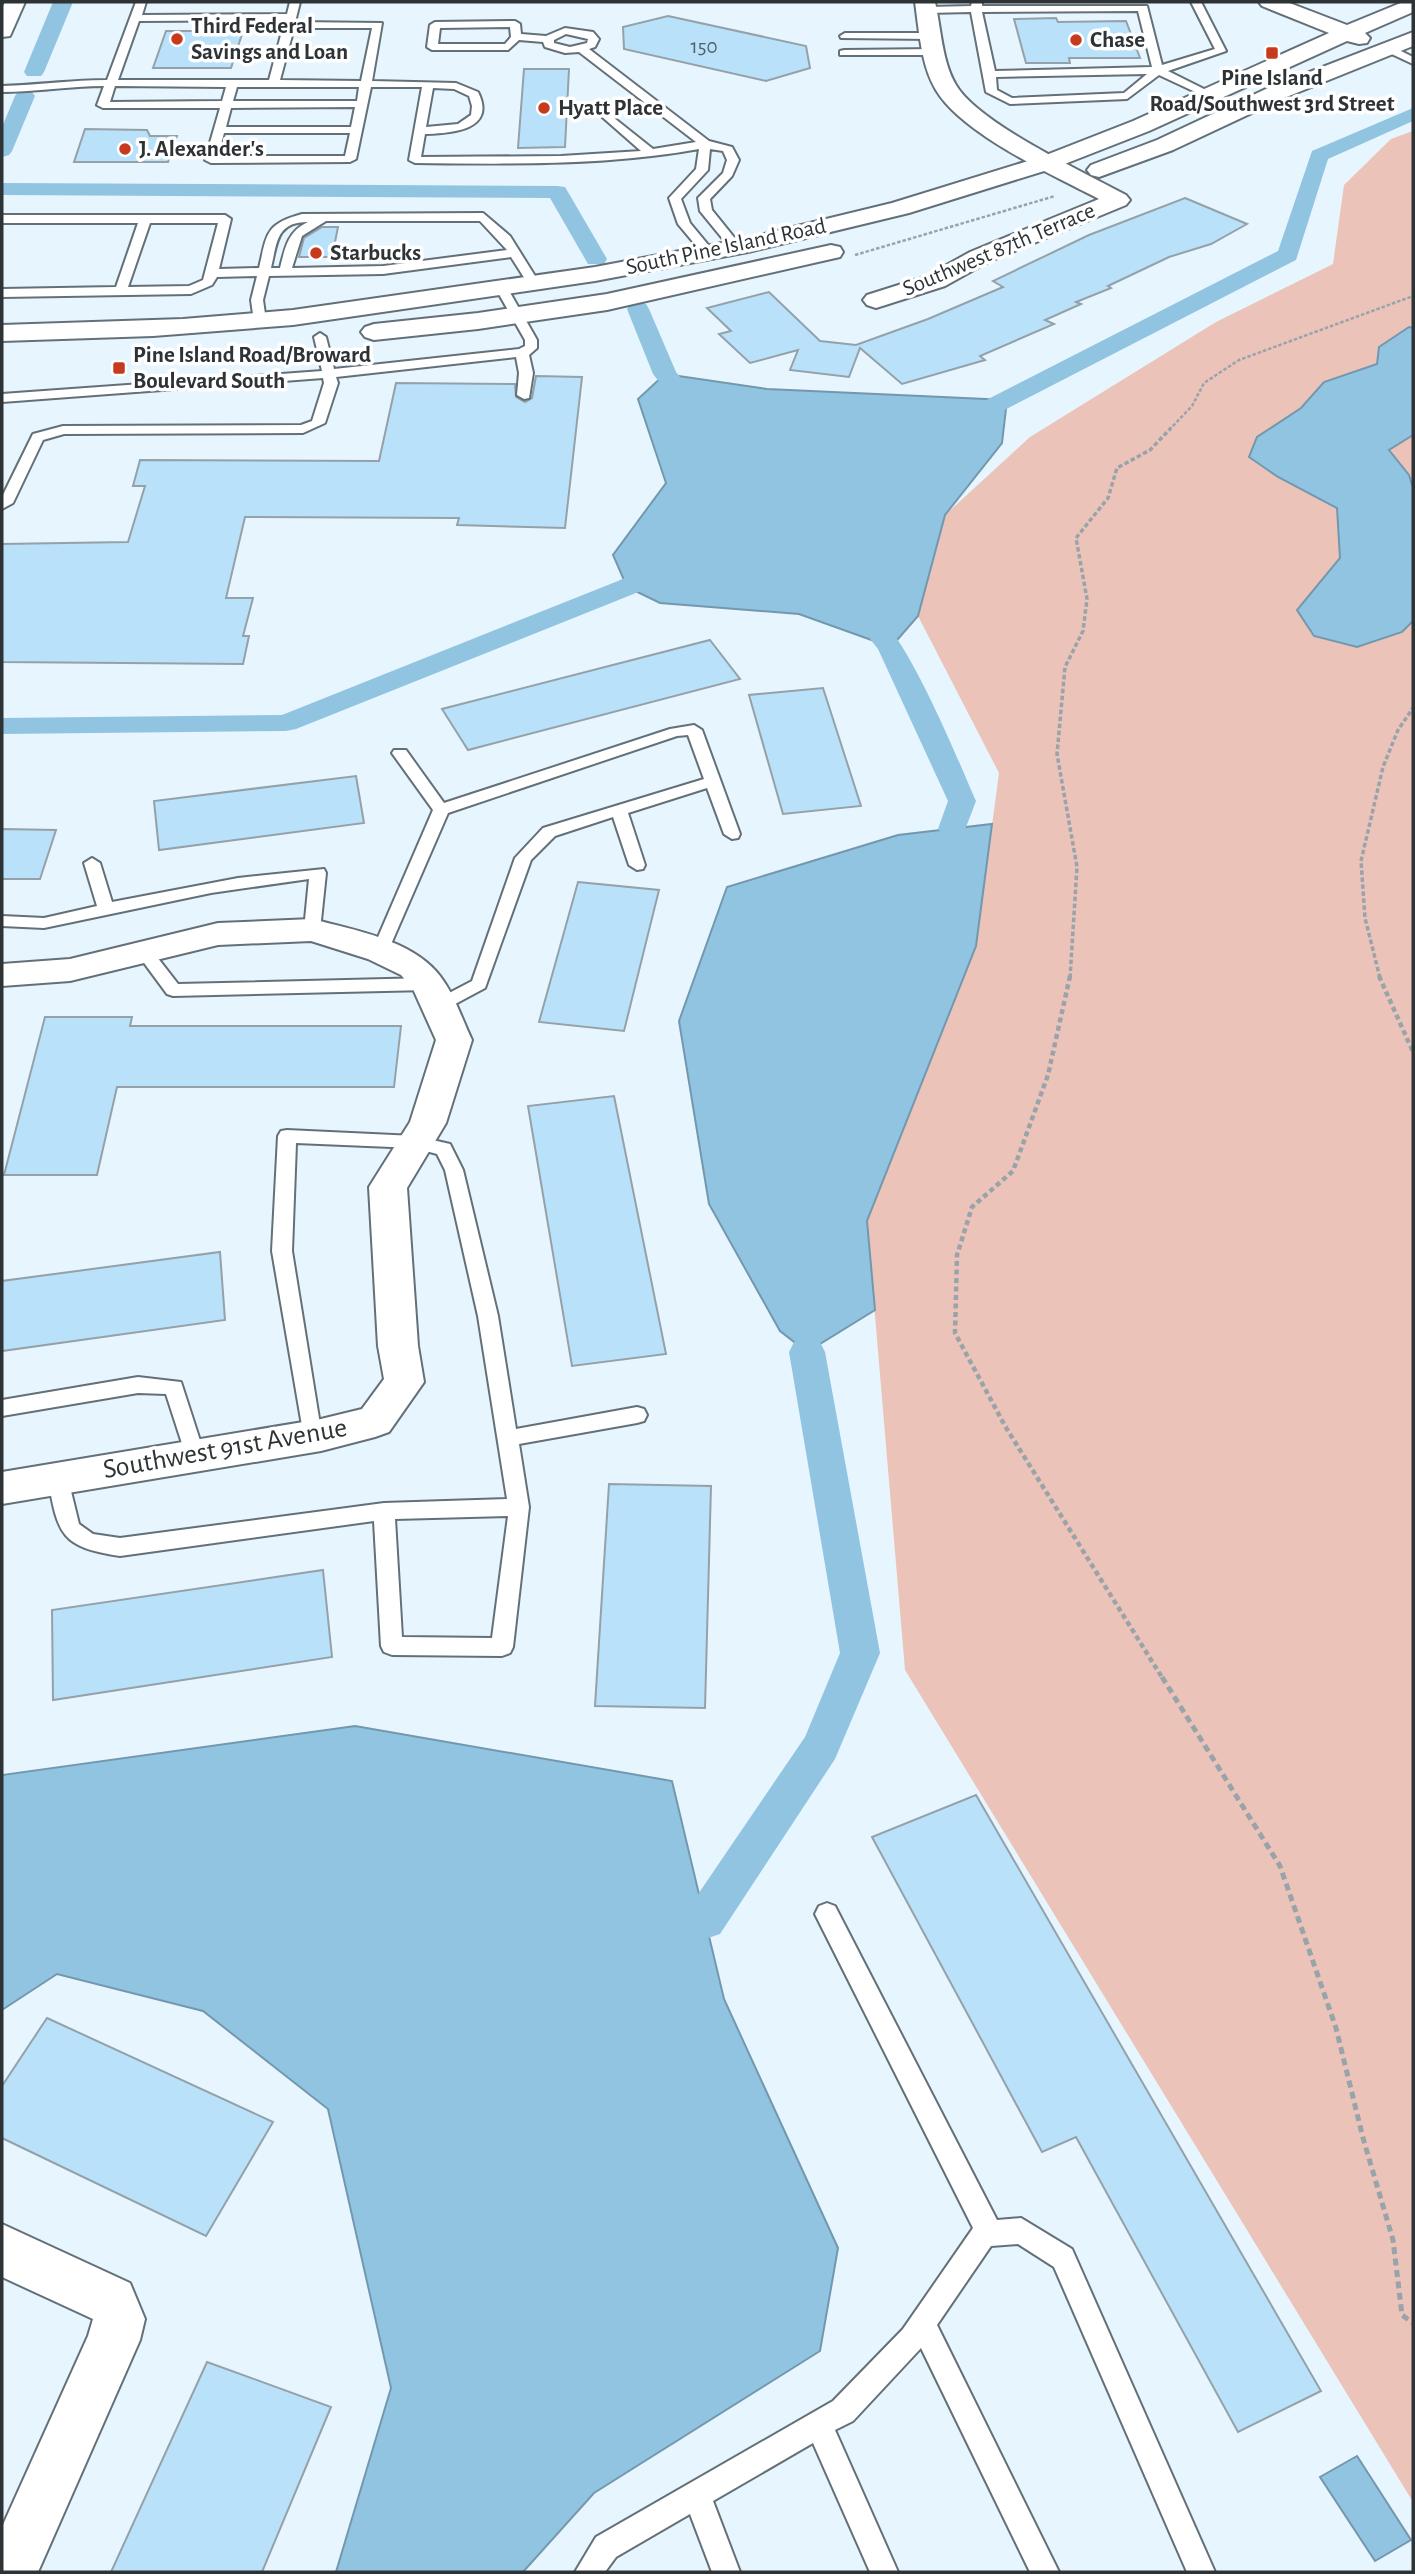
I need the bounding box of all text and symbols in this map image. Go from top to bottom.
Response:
place label: Third Federal Savings and Loan [191,15,348,64]
place label: Chase [1090,29,1145,52]
marker: Third Federal Savings and Loan [169,31,185,47]
marker: Chase [1068,32,1084,48]
house number: 150 [690,36,718,57]
marker: Pine Island Road/Southwest 3rd Street [1264,45,1280,61]
place label: Pine Island Road/Southwest 3rd Street [1150,67,1395,116]
place label: Hyatt Place [558,97,663,120]
marker: Hyatt Place [536,100,552,116]
place label: J. Alexander's [139,138,264,161]
marker: J. Alexander's [117,141,133,157]
street label: Southwest 87th Terrace [900,199,1098,301]
street label: South Pine Island Road [624,215,828,279]
place label: Starbucks [330,242,421,265]
marker: Starbucks [308,245,324,261]
place label: Pine Island Road/Broward Boulevard South [133,344,371,393]
marker: Pine Island Road/Broward Boulevard South [111,360,127,376]
street label: Southwest 91st Avenue [101,1414,349,1484]

